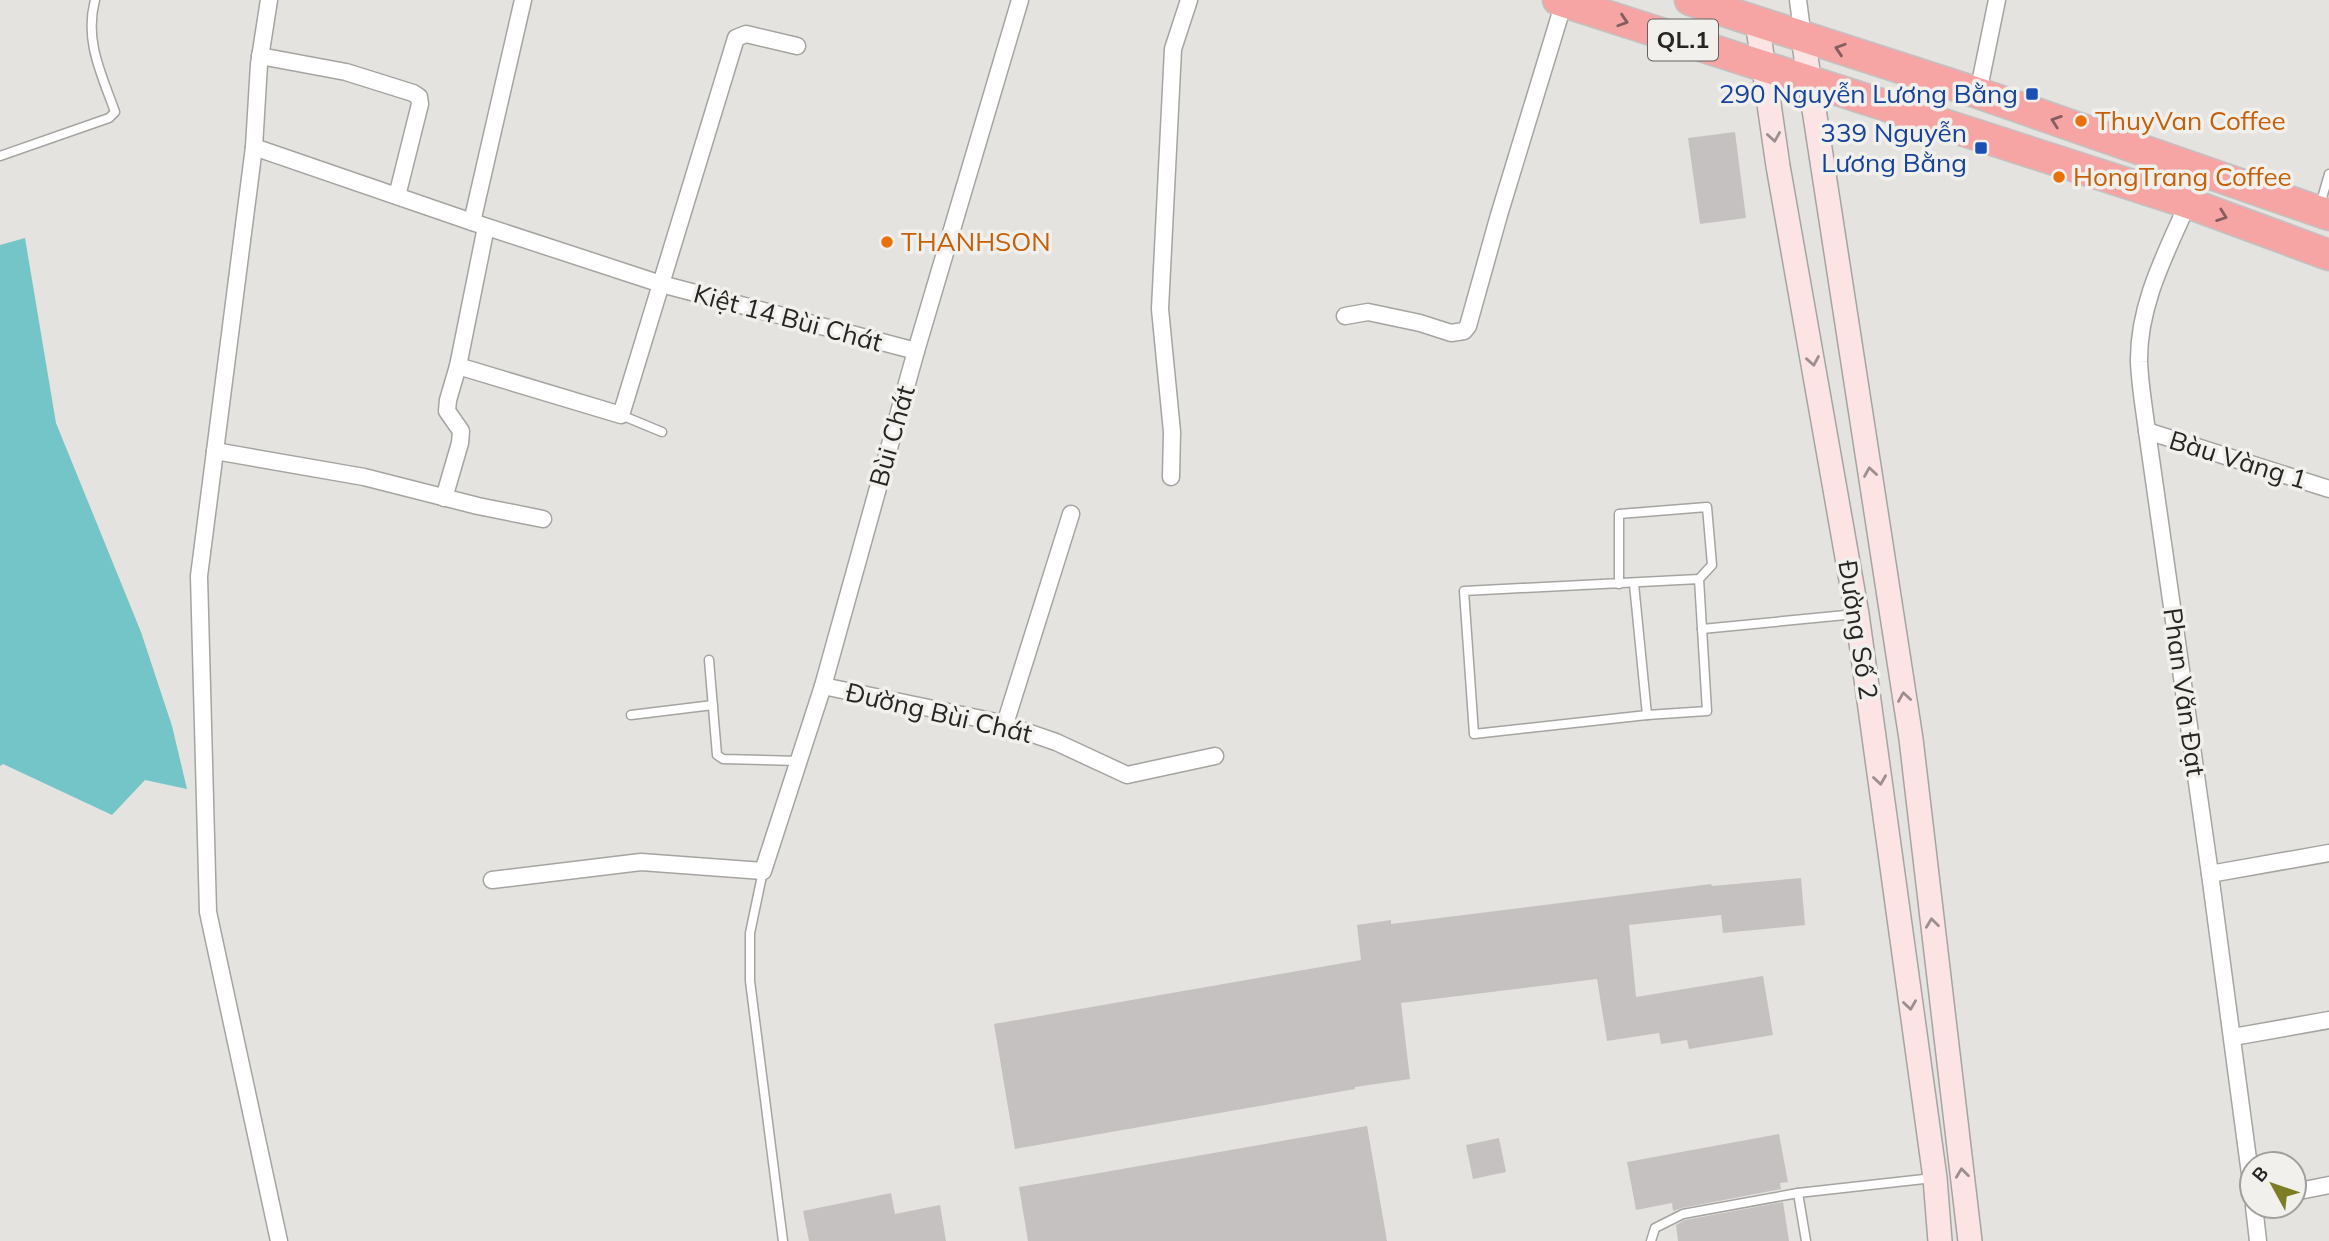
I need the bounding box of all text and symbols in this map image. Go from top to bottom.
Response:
one-way arrow [1616,12,1628,27]
road number: QL.1 [1648,20,1718,60]
one-way arrow [1834,43,1846,58]
place label: 290 Nguyễn Lương Bằng [1719,77,2018,110]
marker: 290 Nguyễn Lương Bằng [2024,86,2040,102]
place label: ThuyVan Coffee [2095,104,2286,137]
marker: ThuyVan Coffee [2073,113,2089,129]
one-way arrow [2051,115,2063,129]
place label: 339 Nguyễn Lương Bằng [1820,116,1967,179]
one-way arrow [1766,131,1781,143]
marker: 339 Nguyễn Lương Bằng [1973,140,1989,156]
place label: HongTrang Coffee [2073,160,2292,193]
marker: HongTrang Coffee [2051,169,2067,185]
one-way arrow [2216,207,2228,221]
place label: THANHSON [901,225,1051,258]
marker: THANHSON [879,234,895,250]
street label: Kiệt 14 Bùi Chát [690,276,886,359]
one-way arrow [1804,355,1819,367]
street label: Bùi Chát [861,382,922,490]
street label: Bàu Vàng 1 [2165,423,2311,496]
one-way arrow [1863,466,1878,478]
street label: Đường Số 2 [1831,558,1886,702]
street label: Phan Văn Đạt [2156,606,2213,778]
street label: Đường Bùi Chát [843,675,1036,750]
one-way arrow [1897,691,1912,703]
one-way arrow [1872,774,1887,785]
one-way arrow [1925,917,1940,929]
one-way arrow [1903,999,1918,1011]
north arrow [2238,1150,2308,1220]
text: B [2247,1161,2273,1187]
one-way arrow [1955,1167,1970,1178]

